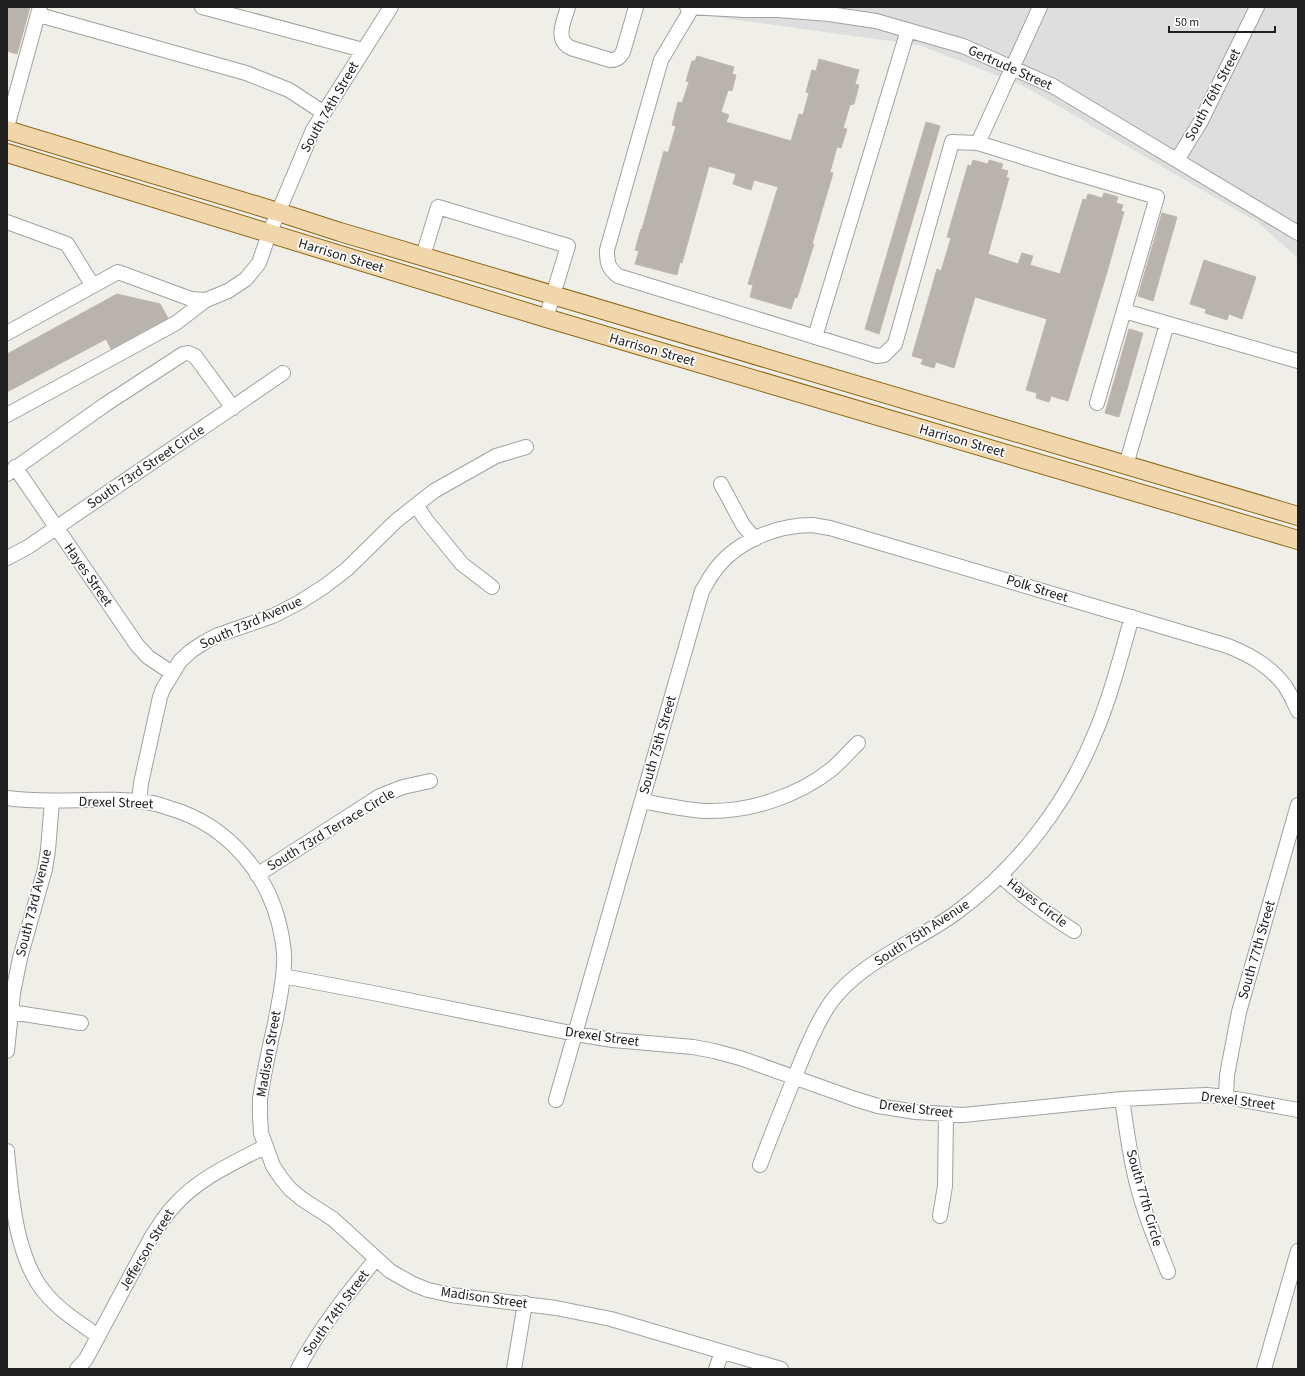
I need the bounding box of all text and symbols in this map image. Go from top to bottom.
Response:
scale bar [1169,8,1275,34]
text: 50 m [1175,14,1199,31]
street label: Gertrude Street [965,41,1056,96]
street label: South 76th Street [1180,45,1246,145]
street label: South 74th Street [296,58,364,156]
street label: Harrison Street [296,234,386,279]
street label: Harrison Street [607,328,697,372]
street label: Harrison Street [917,419,1007,463]
street label: South 73rd Street Circle [83,420,209,514]
street label: Hayes Street [59,539,117,611]
street label: Polk Street [1004,570,1071,608]
street label: South 73rd Avenue [197,591,305,655]
street label: South 75th Street [634,693,682,797]
street label: South 73rd Terrace Circle [263,784,399,876]
street label: Drexel Street [78,792,154,814]
street label: South 73rd Avenue [11,847,57,959]
street label: Hayes Circle [1002,874,1072,932]
street label: South 75th Avenue [870,895,974,971]
street label: South 77th Street [1233,898,1281,1002]
street label: Madison Street [252,1009,286,1099]
street label: Drexel Street [564,1022,641,1052]
street label: Drexel Street [1200,1087,1276,1116]
street label: Drexel Street [878,1095,954,1124]
street label: South 77th Circle [1121,1147,1167,1249]
street label: Jefferson Street [115,1205,179,1295]
street label: South 74th Street [298,1266,374,1360]
street label: Madison Street [439,1282,529,1314]

